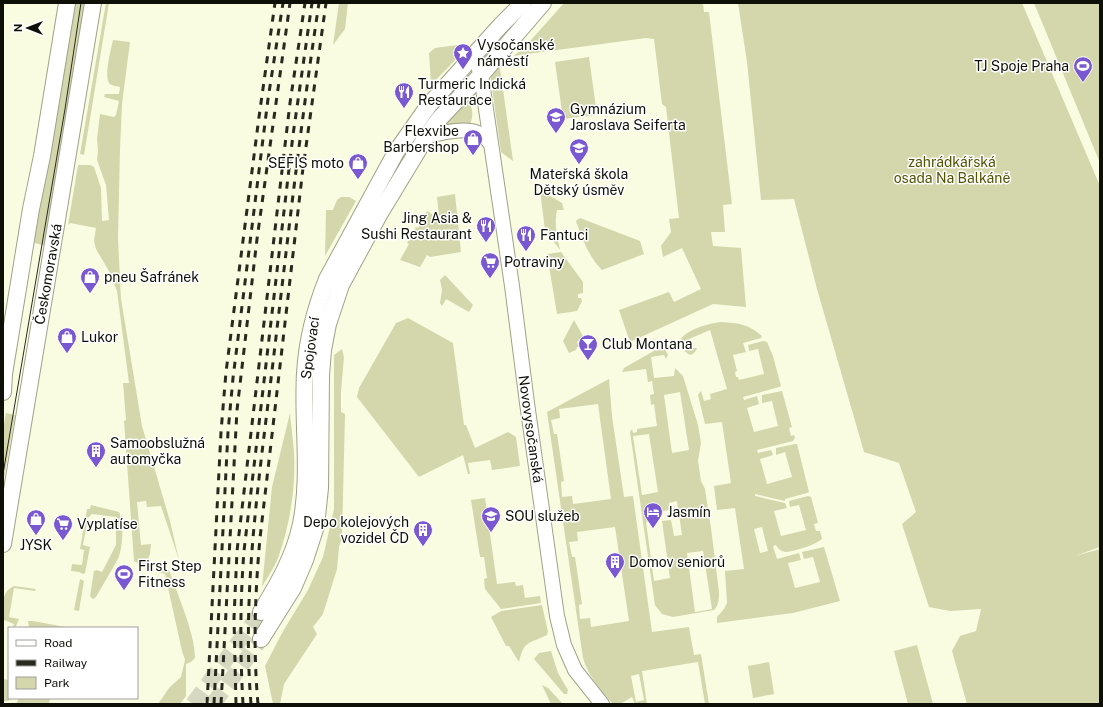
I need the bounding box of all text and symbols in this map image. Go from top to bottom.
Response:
north arrow [8,8,48,48]
text: N [12,24,24,32]
place label: Vysočanské náměstí [477,37,555,69]
place icon: Vysočanské náměstí [452,42,474,70]
sports icon: TJ Spoje Praha [1072,55,1094,83]
place label: TJ Spoje Praha [974,58,1069,74]
place label: Turmeric Indická Restaurace [418,76,526,108]
restaurant icon: Turmeric Indická Restaurace [393,81,415,109]
place label: Gymnázium Jaroslava Seiferta [570,101,686,133]
school or university icon: Gymnázium Jaroslava Seiferta [545,106,567,134]
place label: Flexvibe Barbershop [383,123,459,155]
shop icon: Flexvibe Barbershop [462,128,484,156]
school or university icon: Mateřská škola Dětský úsměv [568,137,590,165]
shop icon: SEFIS moto [347,152,369,180]
park label: zahrádkářská osada Na Balkáně [894,154,1010,186]
place label: SEFIS moto [268,155,344,171]
place label: Mateřská škola Dětský úsměv [530,166,628,198]
place label: Jing Asia & Sushi Restaurant [361,210,472,242]
restaurant icon: Jing Asia & Sushi Restaurant [475,215,497,243]
street label: Českomoravská [30,222,65,326]
restaurant icon: Fantuci [515,224,537,252]
place label: Fantuci [540,227,588,243]
supermarket icon: Potraviny [479,251,501,279]
place label: Potraviny [504,254,565,270]
shop icon: pneu Šafránek [79,266,101,294]
place label: pneu Šafránek [104,268,199,285]
street label: Spojovací [298,315,322,380]
shop icon: Lukor [56,326,78,354]
place label: Lukor [81,329,118,345]
bar icon: Club Montana [577,333,599,361]
place label: Club Montana [602,336,692,352]
street label: Novovysočanská [516,374,546,484]
place label: Samoobslužná automyčka [110,435,205,467]
building icon: Samoobslužná automyčka [85,440,107,468]
hotel icon: Jasmín [642,501,664,529]
place label: Jasmín [667,504,711,520]
school or university icon: SOU služeb [480,505,502,533]
shop icon: JYSK [25,508,47,536]
place label: SOU služeb [505,508,580,524]
supermarket icon: Vyplatíse [52,513,74,541]
place label: Depo kolejových vozidel ČD [303,514,409,546]
place label: Vyplatíse [77,516,138,532]
building icon: Depo kolejových vozidel ČD [412,519,434,547]
place label: JYSK [20,537,53,553]
building icon: Domov seniorů [604,551,626,579]
place label: Domov seniorů [629,554,725,570]
place label: First Step Fitness [138,558,202,590]
sports icon: First Step Fitness [113,563,135,591]
legend [8,627,138,699]
text: Road [44,636,72,650]
text: Railway [44,656,88,670]
text: Park [44,676,70,690]

